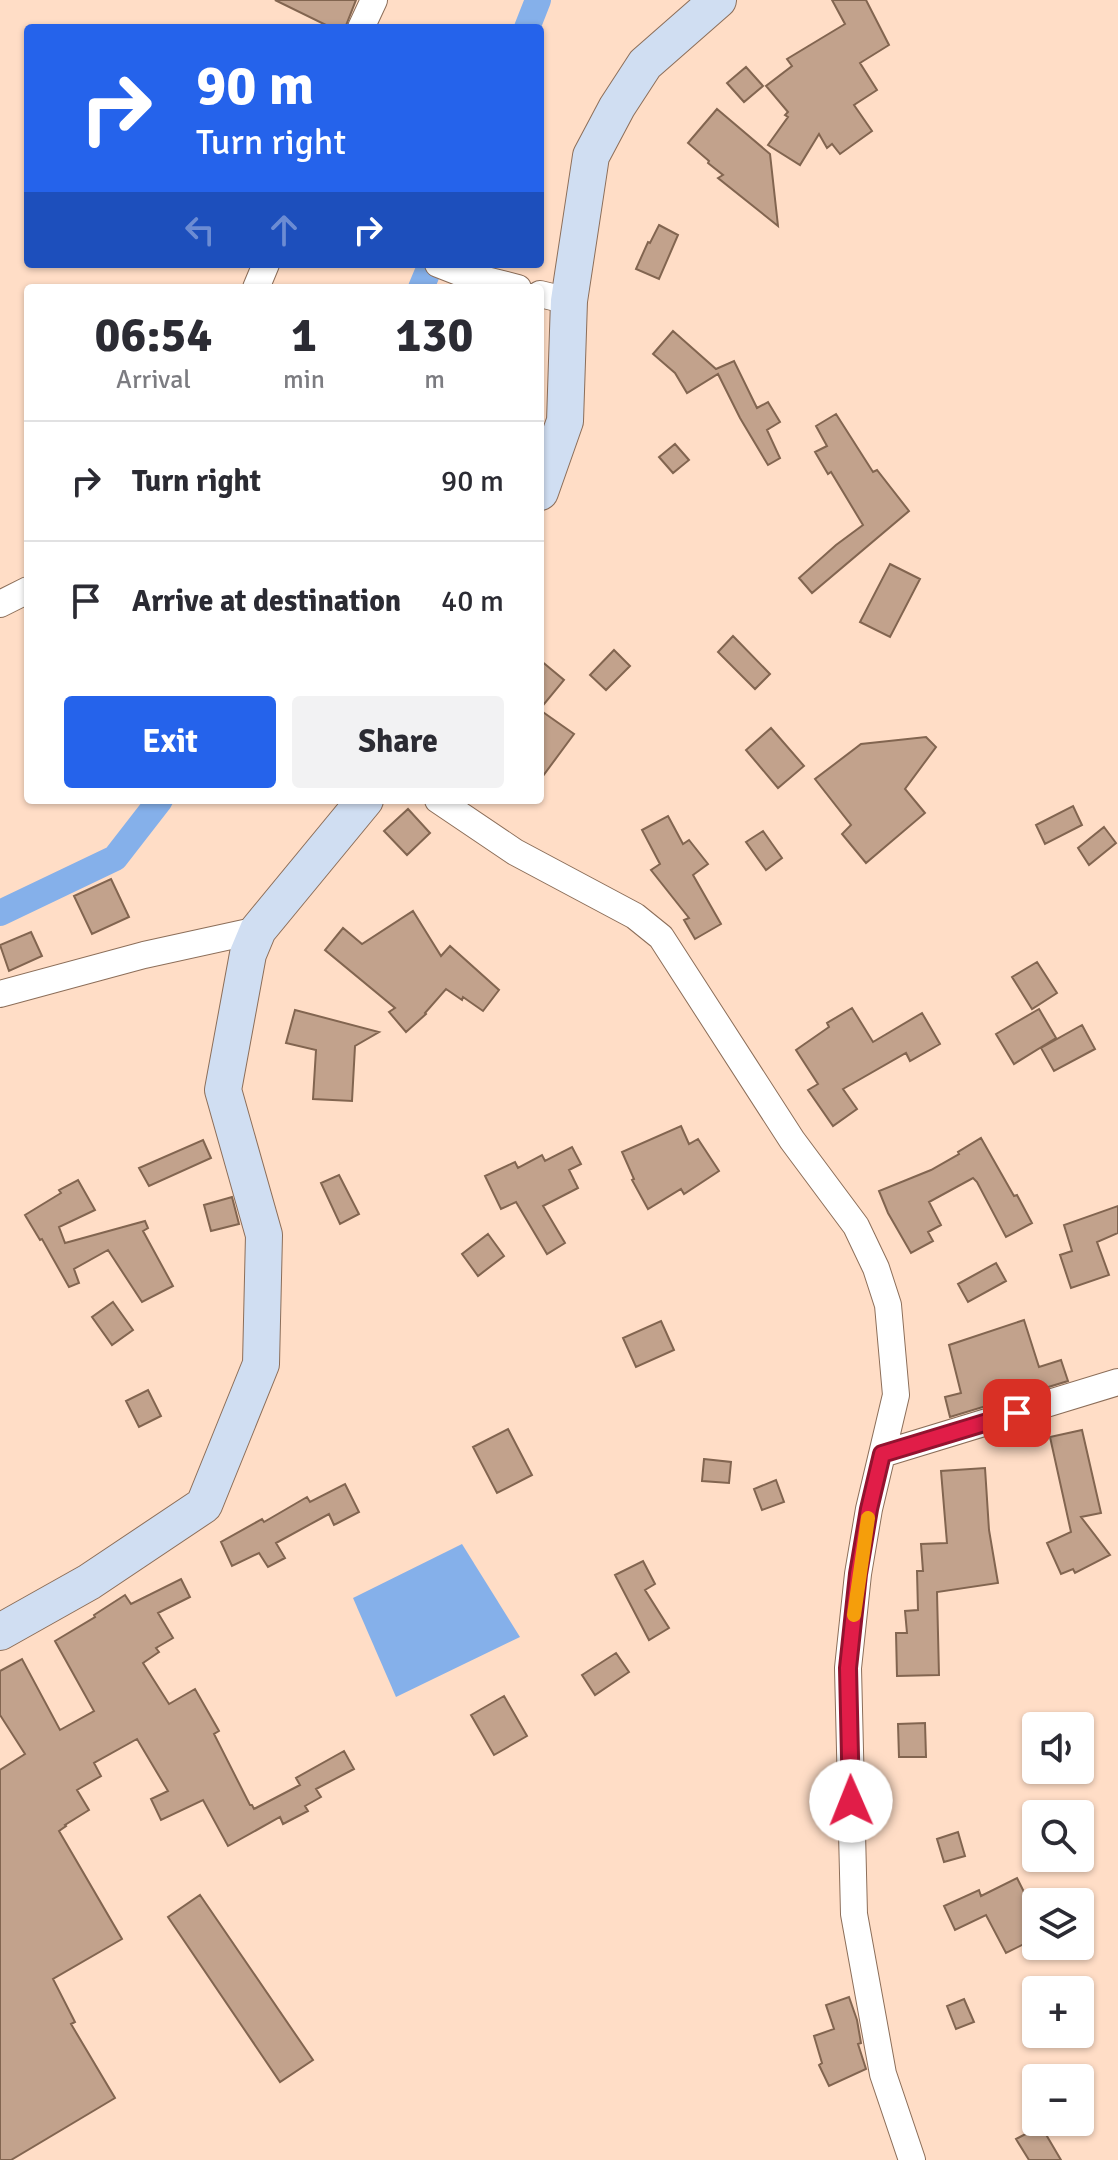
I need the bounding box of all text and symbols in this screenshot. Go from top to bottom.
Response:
text: 90 m [196,51,314,120]
icon: right [64,56,168,160]
text: Turn right [196,120,346,165]
icon: left [178,208,222,252]
icon: ahead [262,208,306,252]
icon: right [346,208,390,252]
text: 06:54 [95,306,212,365]
text: 1 [291,306,317,365]
text: 130 [396,306,473,365]
text: Arrival [116,364,191,396]
text: min [283,364,325,396]
text: m [424,364,445,396]
icon: right [64,459,108,503]
text: Turn right [132,463,261,500]
text: 90 m [441,463,504,500]
icon: arrive [64,579,108,623]
text: Arrive at destination [132,583,401,620]
text: 40 m [441,583,504,620]
button: Exit [64,696,276,788]
button: Share [292,696,504,788]
pin [983,1379,1051,1447]
icon: arrive [995,1391,1039,1435]
map controls [1022,1712,1094,2136]
button: sound [1022,1712,1094,1784]
position arrow [809,1759,893,1843]
button: search [1022,1800,1094,1872]
button: layers [1022,1888,1094,1960]
button: + [1022,1976,1094,2048]
button: − [1022,2064,1094,2136]

